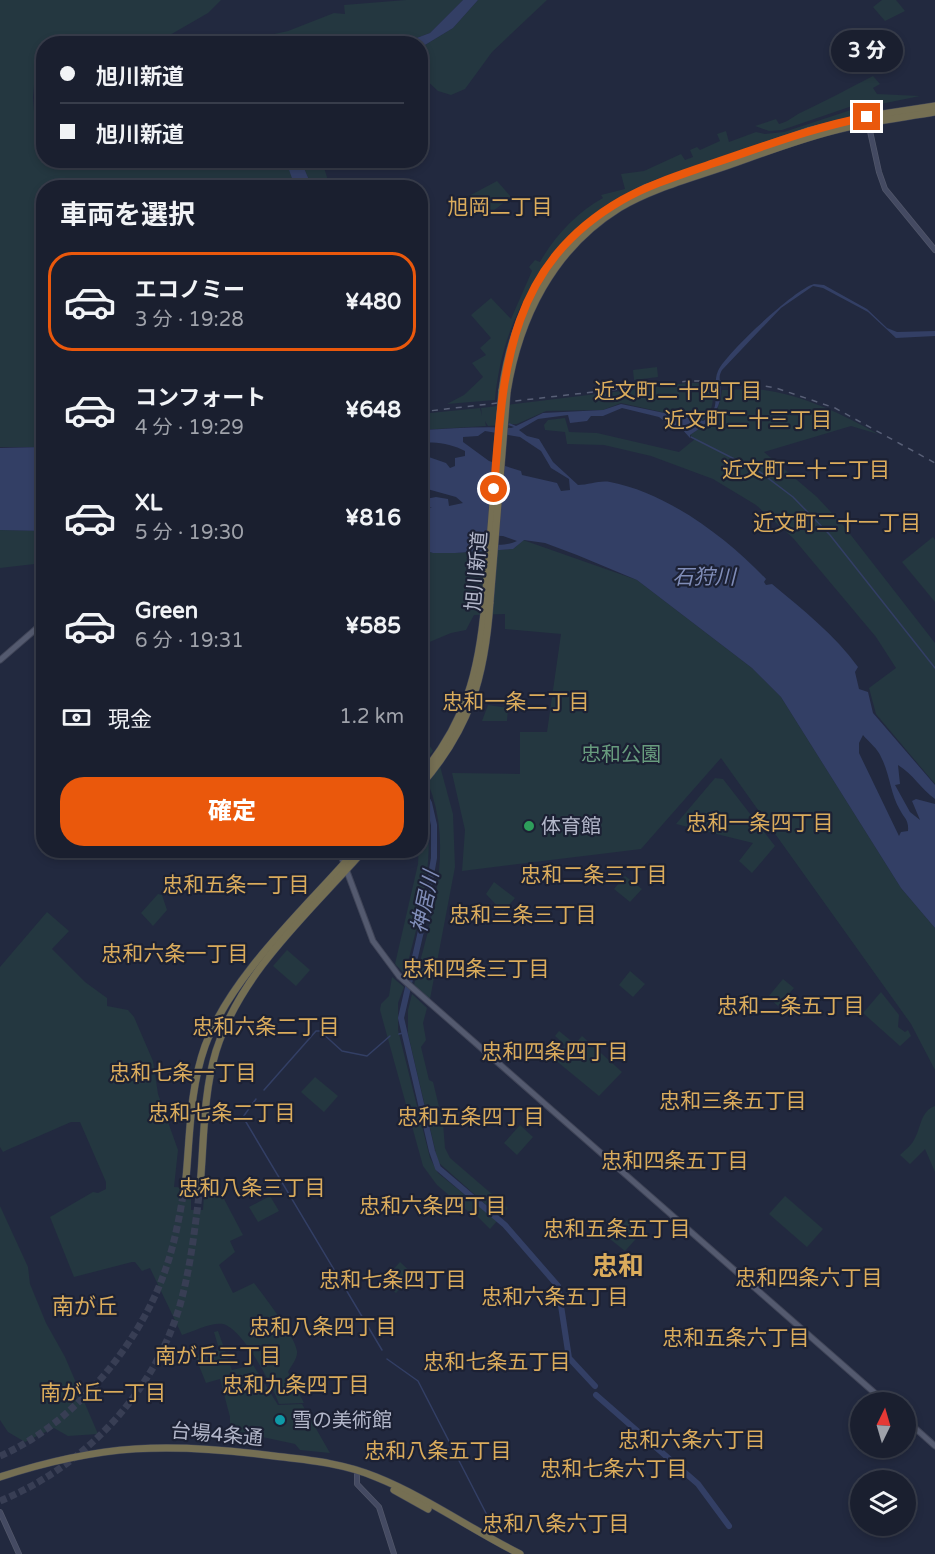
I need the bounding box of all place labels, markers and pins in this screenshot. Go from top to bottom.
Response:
place label: 体育館 [541,815,601,839]
marker: 体育館 [522,819,536,833]
place label: 雪の美術館 [292,1409,392,1433]
marker: 雪の美術館 [273,1413,287,1427]

